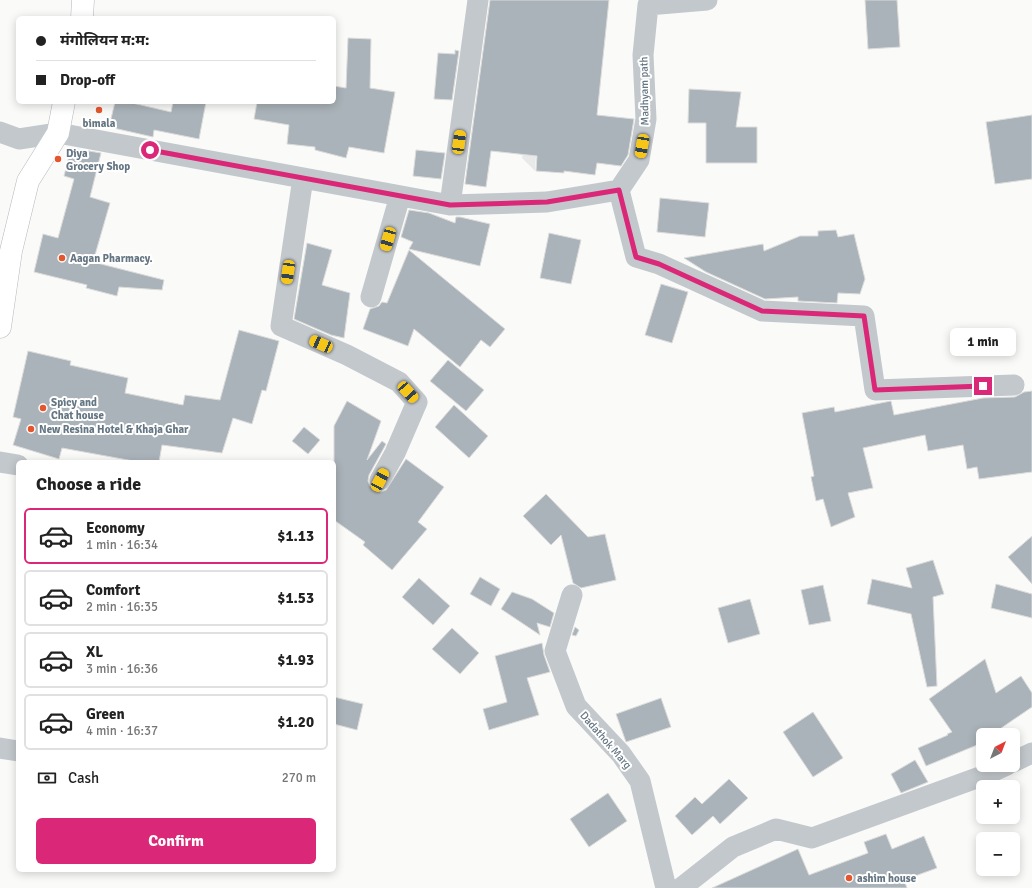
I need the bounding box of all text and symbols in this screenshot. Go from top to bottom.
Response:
text: मंगोलियन म:म: [60,31,149,49]
street label: Madhyam path [637,56,652,126]
text: Drop-off [60,71,115,89]
marker: bimala [94,105,104,115]
place label: bimala [83,117,116,130]
car [451,129,467,155]
car [634,133,650,159]
route start [141,141,159,159]
place label: Diya Grocery Shop [66,147,130,173]
marker: Diya Grocery Shop [53,154,63,164]
car [379,226,397,252]
place label: Aagan Pharmacy. [70,252,153,265]
marker: Aagan Pharmacy. [57,253,67,263]
car [280,259,296,285]
callout: 1 min [950,328,1016,356]
car [308,334,334,354]
text: 1 min [967,334,999,350]
route end [974,377,992,395]
car [396,379,420,405]
place label: Spicy and Chat house [51,396,104,422]
marker: Spicy and Chat house [38,403,48,413]
place label: New Resina Hotel & Khaja Ghar [39,423,189,436]
marker: New Resina Hotel & Khaja Ghar [26,424,36,434]
car [369,467,391,493]
text: Choose a ride [36,473,141,495]
icon: car [38,518,74,554]
text: Economy [86,519,145,537]
text: $1.13 [277,527,314,545]
text: 1 min · 16:34 [86,537,158,553]
icon: car [38,580,74,616]
text: Comfort [86,581,140,599]
text: $1.53 [277,589,314,607]
text: 2 min · 16:35 [86,599,158,615]
icon: car [38,642,74,678]
text: XL [86,643,103,661]
text: $1.93 [277,651,314,669]
text: 3 min · 16:36 [86,661,158,677]
icon: car [38,704,74,740]
text: Green [86,705,125,723]
street label: Dadathok Marg [577,709,634,772]
text: $1.20 [277,713,314,731]
text: 4 min · 16:37 [86,723,158,739]
north arrow [976,728,1020,772]
map controls [976,728,1020,876]
icon: cash [36,767,58,789]
text: Cash [68,769,99,787]
text: 270 m [282,770,316,786]
button: + [976,780,1020,824]
button: Confirm [36,818,316,864]
button: − [976,832,1020,876]
place label: ashim house [857,872,917,885]
marker: ashim house [844,873,854,883]

